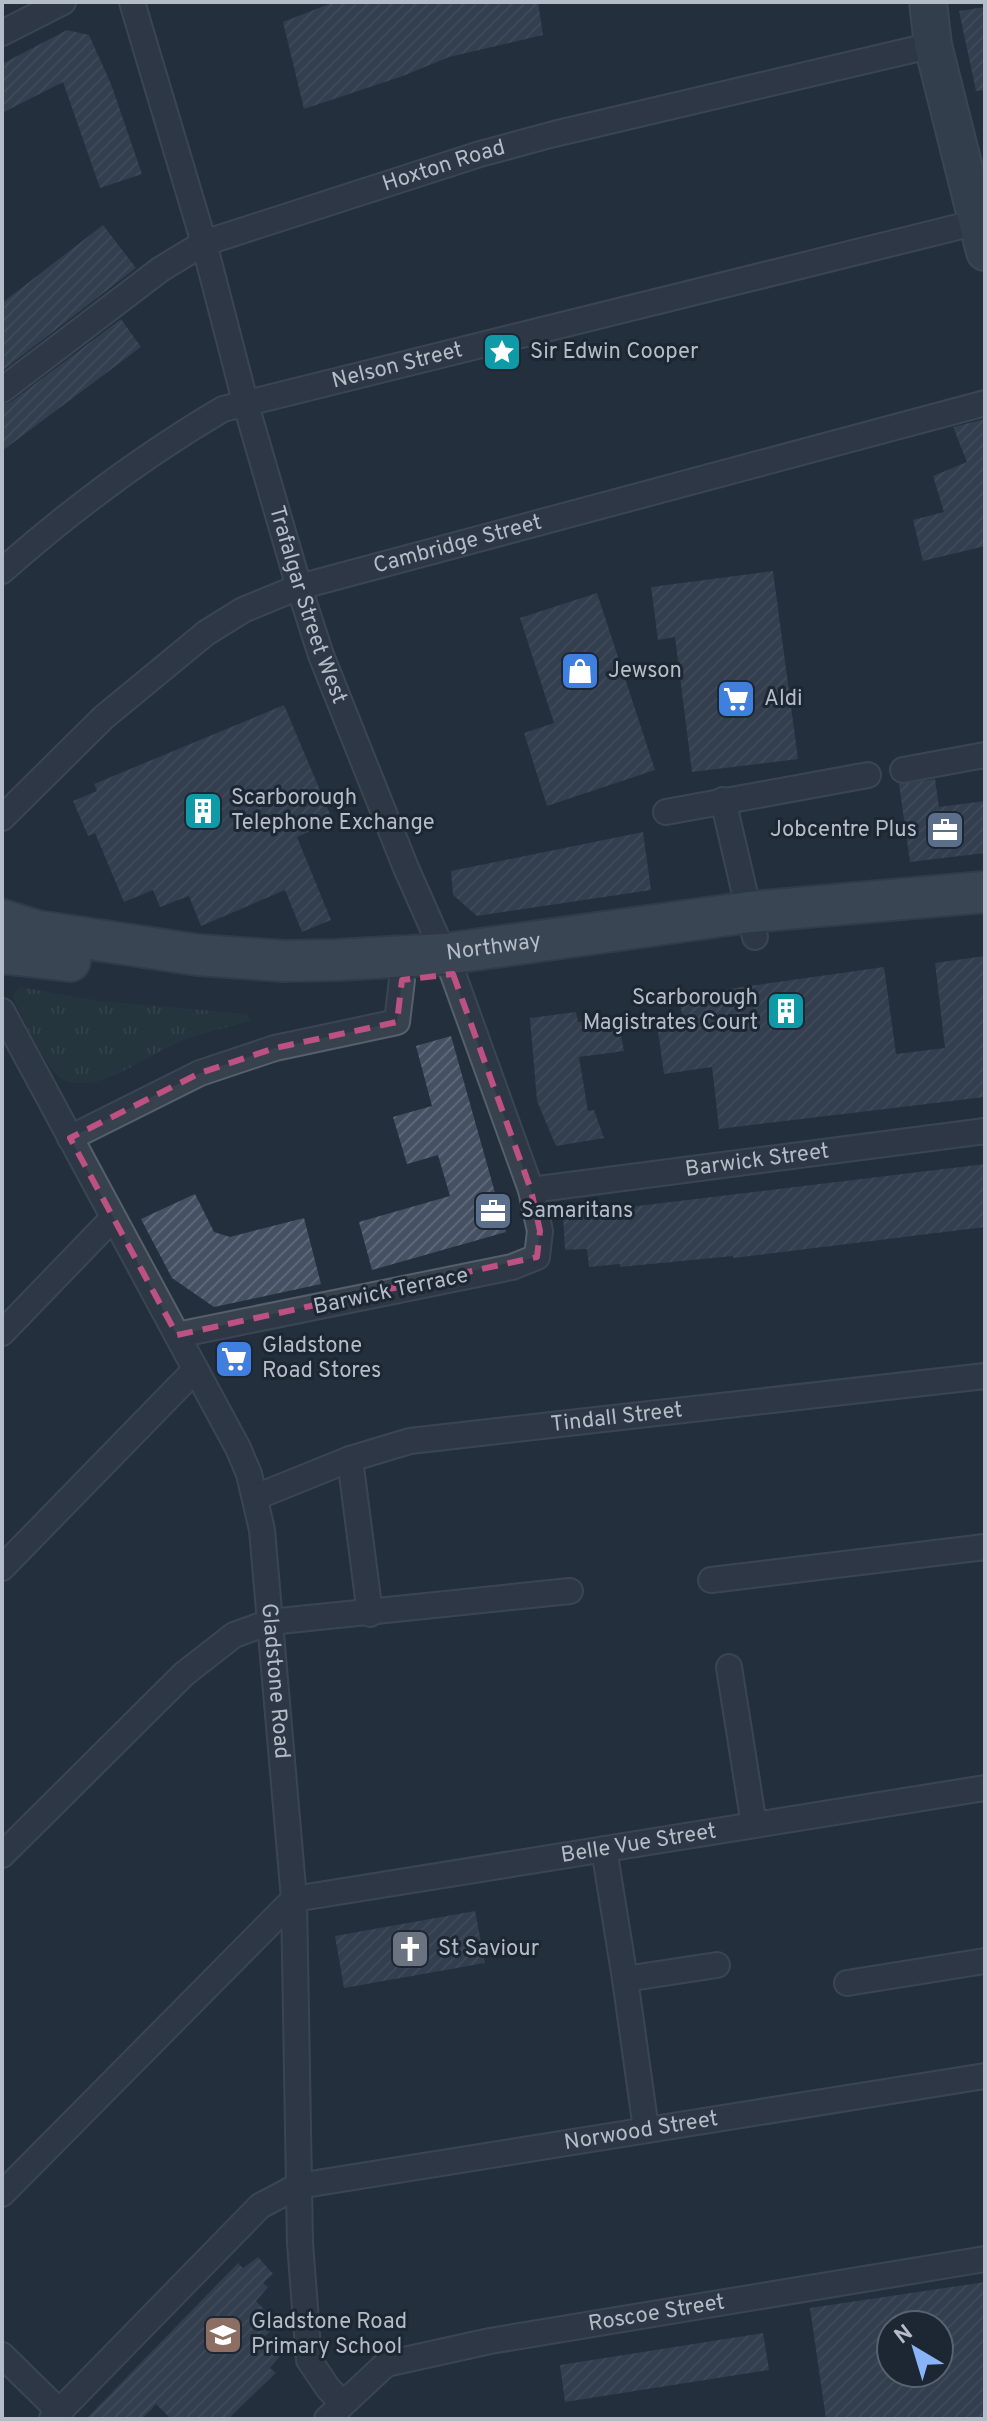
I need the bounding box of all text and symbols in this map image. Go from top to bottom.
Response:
street label: Hoxton Road [379,134,508,198]
place icon: Sir Edwin Cooper [481,331,523,373]
street label: Nelson Street [329,337,465,395]
place label: Sir Edwin Cooper [530,339,699,366]
street label: Trafalgar Street West [263,503,353,708]
street label: Cambridge Street [370,509,545,580]
shop icon: Jewson [559,650,601,692]
place label: Jewson [608,658,682,685]
supermarket icon: Aldi [715,678,757,720]
place label: Aldi [764,686,803,713]
place label: Scarborough Telephone Exchange [231,785,435,837]
building icon: Scarborough Telephone Exchange [182,790,224,832]
office icon: Jobcentre Plus [924,809,966,851]
place label: Jobcentre Plus [770,817,917,844]
street label: Northway [445,927,543,967]
place label: Scarborough Magistrates Court [583,985,758,1037]
building icon: Scarborough Magistrates Court [765,990,807,1032]
street label: Barwick Street [684,1138,831,1183]
office icon: Samaritans [472,1190,514,1232]
place label: Samaritans [521,1198,633,1225]
street label: Barwick Terrace [311,1262,471,1322]
place label: Gladstone Road Stores [262,1333,381,1385]
supermarket icon: Gladstone Road Stores [213,1338,255,1380]
street label: Tindall Street [549,1397,684,1438]
street label: Gladstone Road [255,1602,295,1760]
street label: Belle Vue Street [559,1818,718,1869]
church icon: St Saviour [389,1928,431,1970]
place label: St Saviour [438,1936,540,1963]
street label: Norwood Street [562,2105,720,2157]
street label: Roscoe Street [586,2289,727,2338]
place label: Gladstone Road Primary School [251,2309,407,2361]
north arrow [875,2309,955,2389]
school or university icon: Gladstone Road Primary School [202,2314,244,2356]
text: N [890,2320,919,2351]

